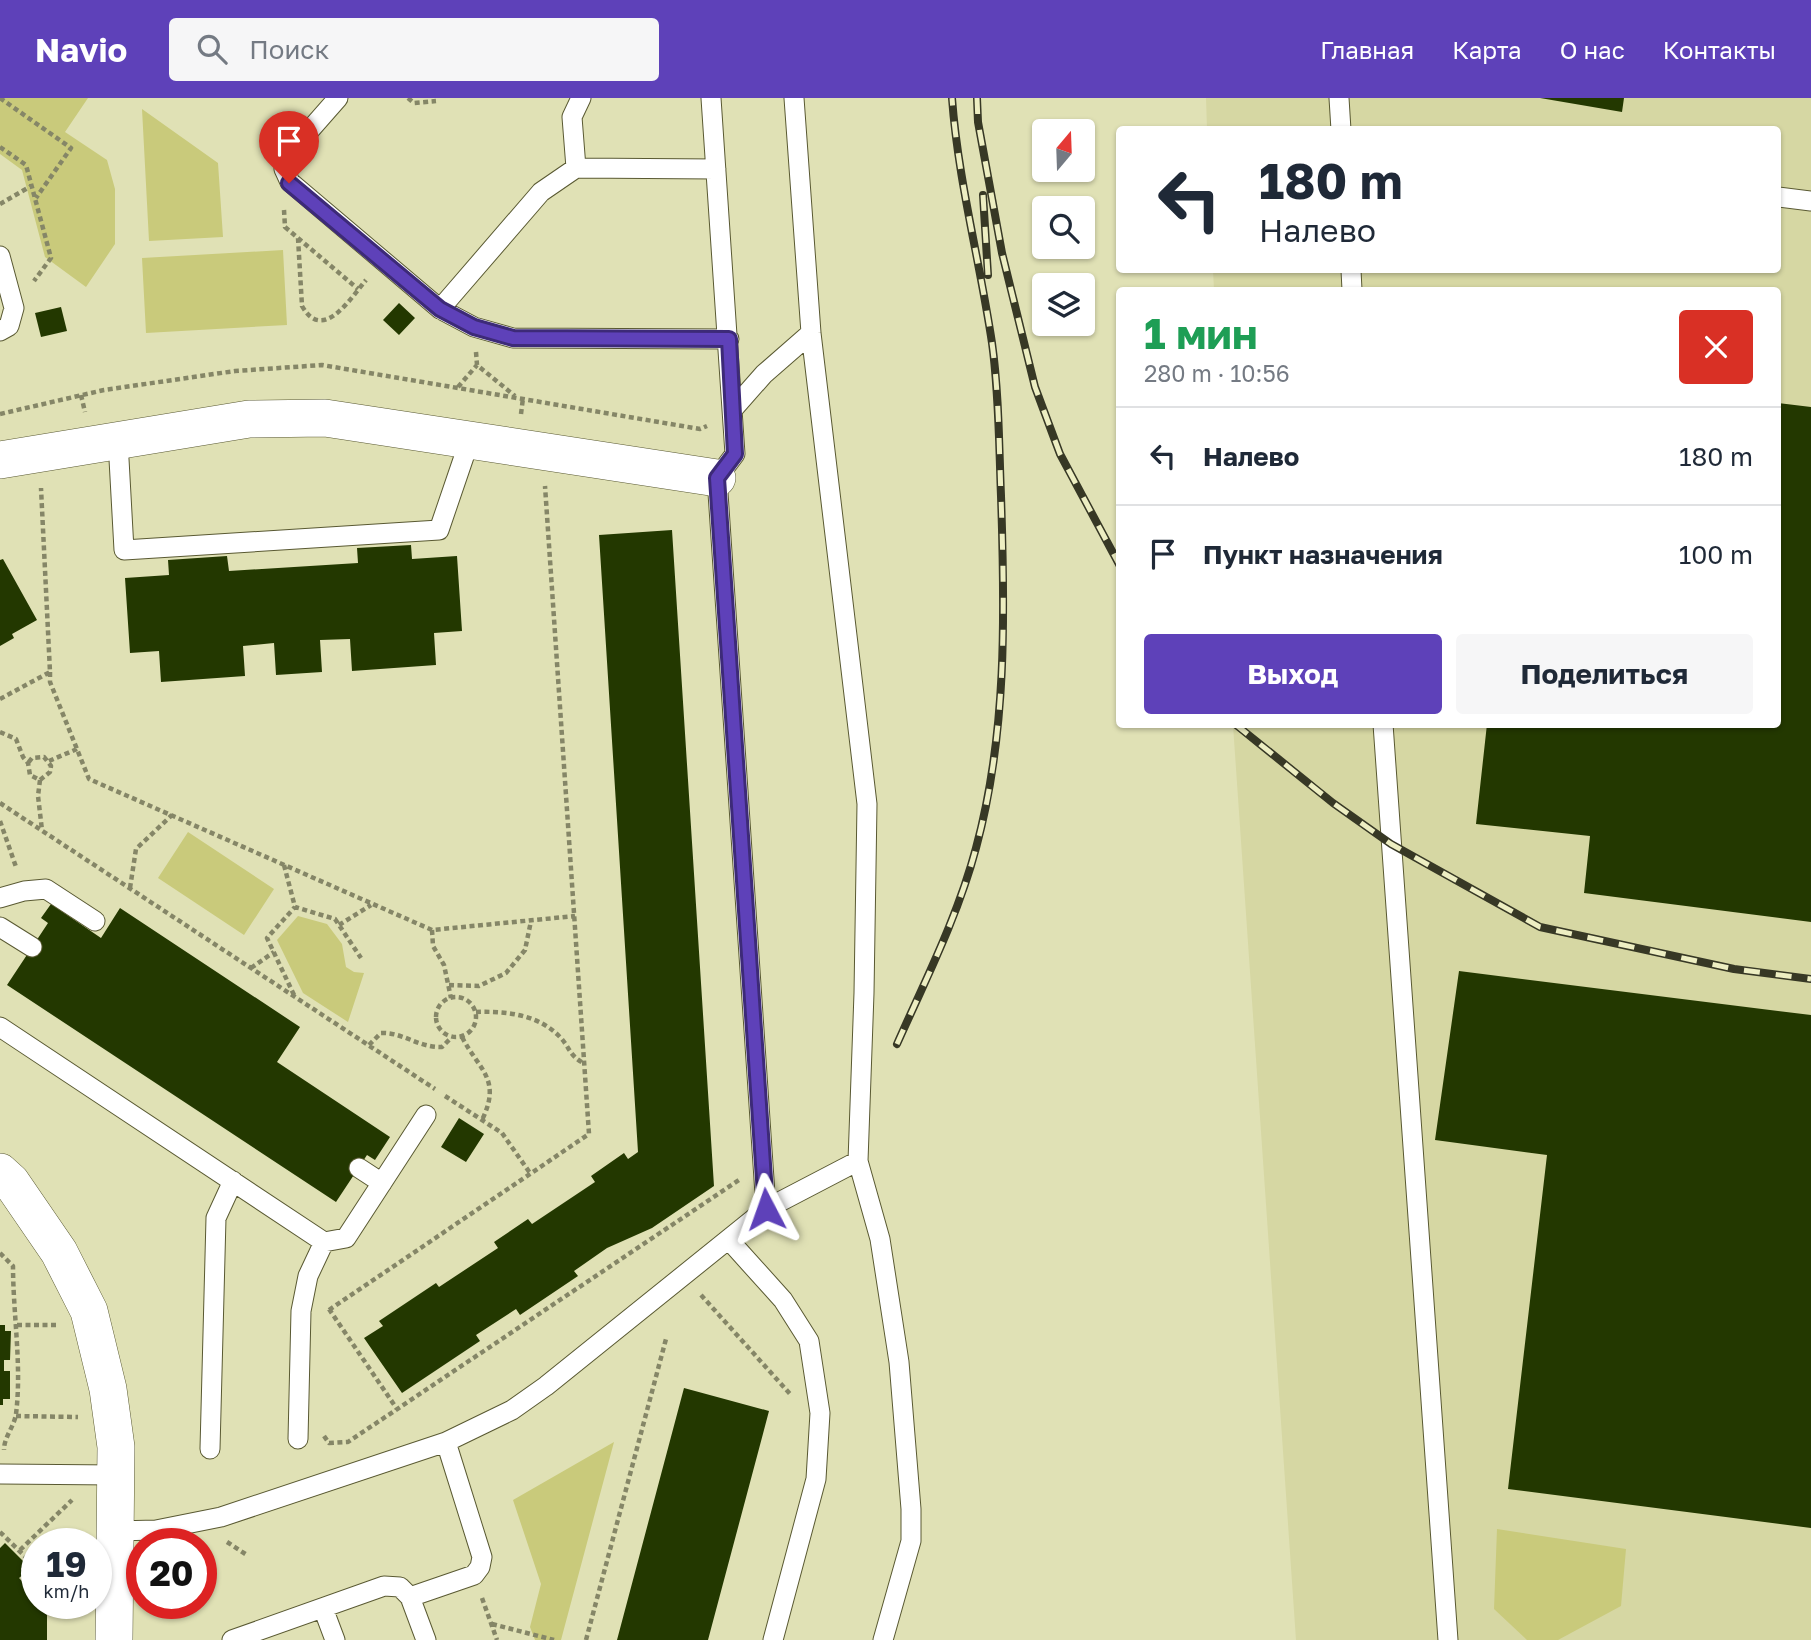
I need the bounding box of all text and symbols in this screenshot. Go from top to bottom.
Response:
search box [169,18,659,81]
text: Navio [35,30,127,69]
icon: search [193,30,231,68]
text: Поиск [249,34,329,65]
text: Главная [1320,35,1414,64]
text: Карта [1452,35,1522,64]
text: О нас [1560,35,1625,64]
text: Контакты [1663,35,1776,64]
pin [259,111,319,183]
north arrow [1032,119,1096,182]
map controls [1032,119,1095,336]
icon: arrive [270,122,308,160]
text: 180 m [1259,151,1403,210]
icon: left [1144,154,1235,245]
button: search [1032,196,1095,259]
text: Налево [1259,211,1376,249]
button: layers [1032,273,1095,336]
text: 1 мин [1144,308,1258,358]
button: close [1679,310,1753,384]
text: 280 m · 10:56 [1144,359,1290,387]
icon: left [1144,437,1182,475]
text: Налево [1203,441,1299,472]
text: 180 m [1679,441,1753,472]
icon: arrive [1144,535,1182,573]
text: Пункт назначения [1203,539,1443,570]
text: 100 m [1679,539,1753,570]
button: Выход [1144,634,1442,714]
button: Поделиться [1456,634,1753,714]
position arrow [729,1172,803,1246]
speed limit sign: 20 [126,1528,217,1619]
text: 19 [46,1543,87,1585]
text: km/h [44,1580,89,1602]

